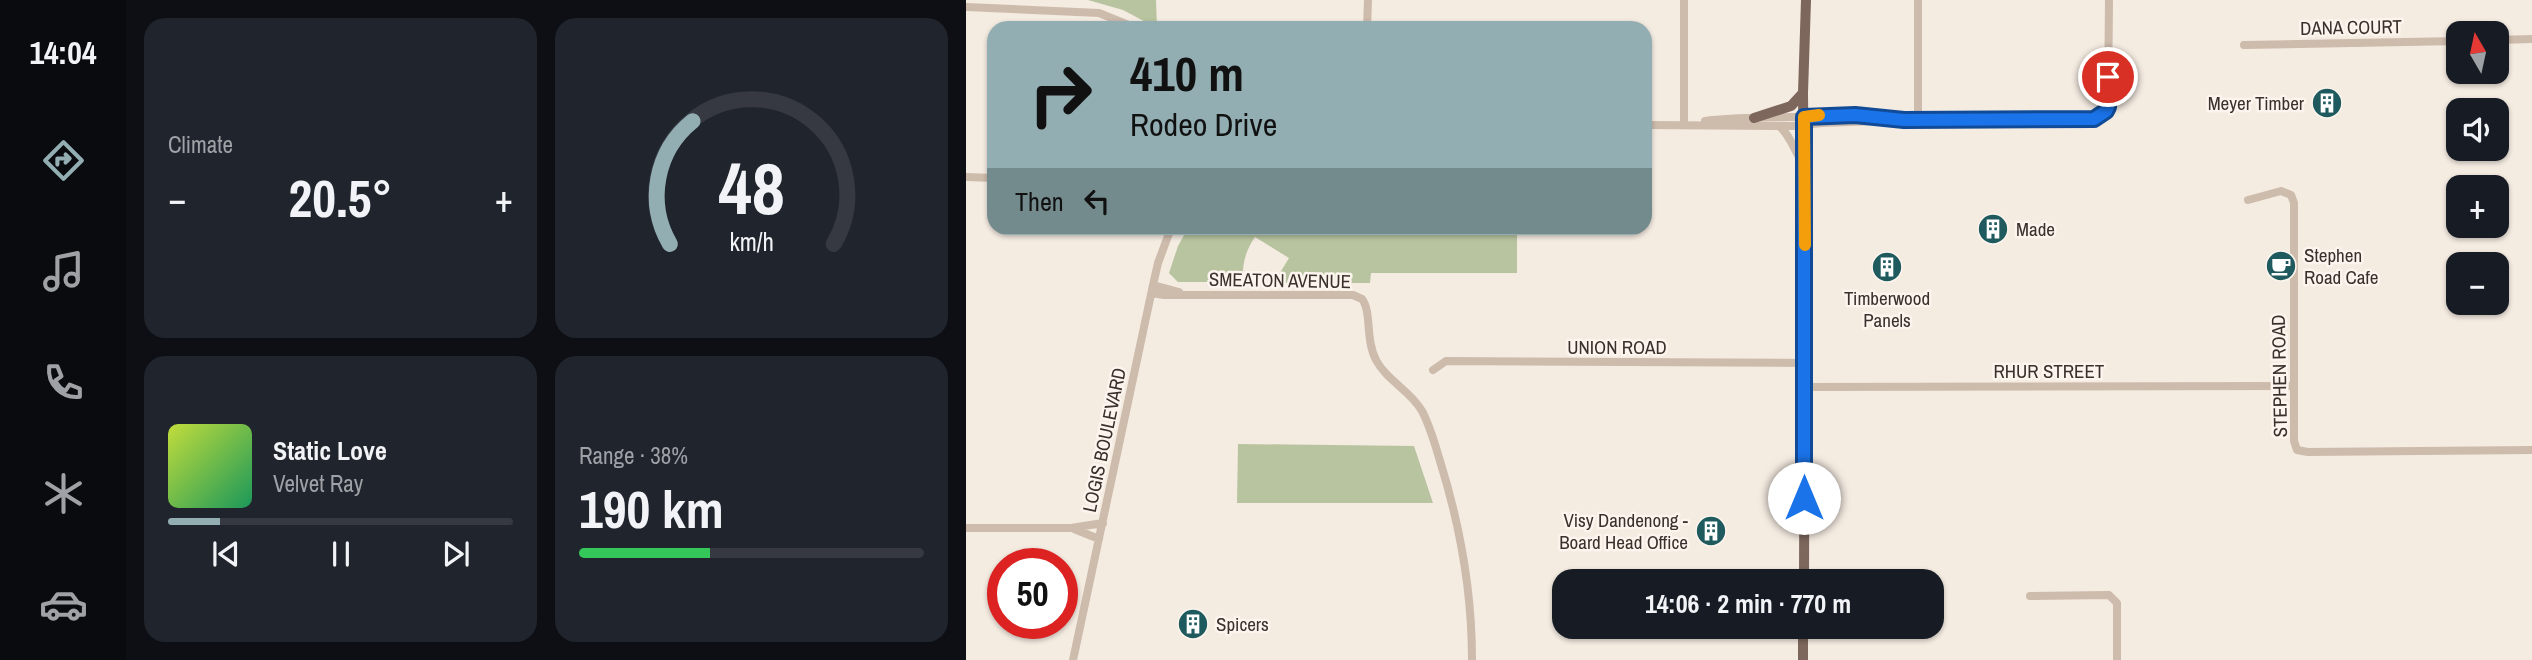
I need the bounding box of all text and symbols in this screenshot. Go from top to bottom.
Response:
street label: DANA COURT [2300,13,2403,41]
north arrow [2446,21,2510,84]
map controls [2446,21,2509,315]
text: 14:04 [29,31,97,74]
text: 410 m [1130,40,1244,106]
pin [2078,47,2138,107]
icon: right [1015,49,1106,140]
icon: arrive [2089,58,2127,96]
building icon: Meyer Timber [2310,86,2344,120]
place label: Meyer Timber [2208,90,2305,116]
button: sound [2446,98,2509,161]
text: Rodeo Drive [1130,103,1277,146]
text: Climate [168,129,233,160]
icon: directions [39,136,88,185]
text: 48 [718,139,785,237]
text: 20.5° [289,163,392,233]
text: − [168,173,186,224]
text: + [495,173,513,224]
button: + [2446,175,2509,238]
icon: left [1078,182,1116,220]
text: Then [1015,184,1064,219]
building icon: Made [1976,212,2010,246]
place label: Made [2016,216,2055,242]
text: km/h [729,225,774,259]
place label: Stephen Road Cafe [2304,242,2378,290]
icon: music [39,247,88,296]
cafe icon: Stephen Road Cafe [2264,249,2298,283]
building icon: Timberwood Panels [1870,250,1904,284]
button: − [2446,252,2509,315]
street label: SMEATON AVENUE [1209,266,1351,294]
place label: Timberwood Panels [1844,285,1930,333]
street label: STEPHEN ROAD [2265,314,2293,438]
street label: UNION ROAD [1567,334,1667,360]
icon: phone [39,358,88,407]
street label: RHUR STREET [1994,358,2105,384]
street label: LOGIS BOULEVARD [1076,365,1132,515]
text: Static Love [273,433,387,468]
text: Range · 38% [579,440,688,471]
position arrow [1767,461,1841,535]
text: Velvet Ray [273,468,363,499]
icon: climate [39,469,88,518]
text: 190 km [579,474,724,544]
place label: Visy Dandenong - Board Head Office [1559,507,1688,555]
building icon: Visy Dandenong - Board Head Office [1694,514,1728,548]
icon: previous [207,535,245,573]
icon: pause [322,535,360,573]
icon: next [437,535,475,573]
speed limit sign: 50 [987,548,1078,639]
icon: car [39,580,88,629]
text: 14:06 · 2 min · 770 m [1645,586,1851,621]
building icon: Spicers [1176,607,1210,641]
place label: Spicers [1216,611,1269,637]

